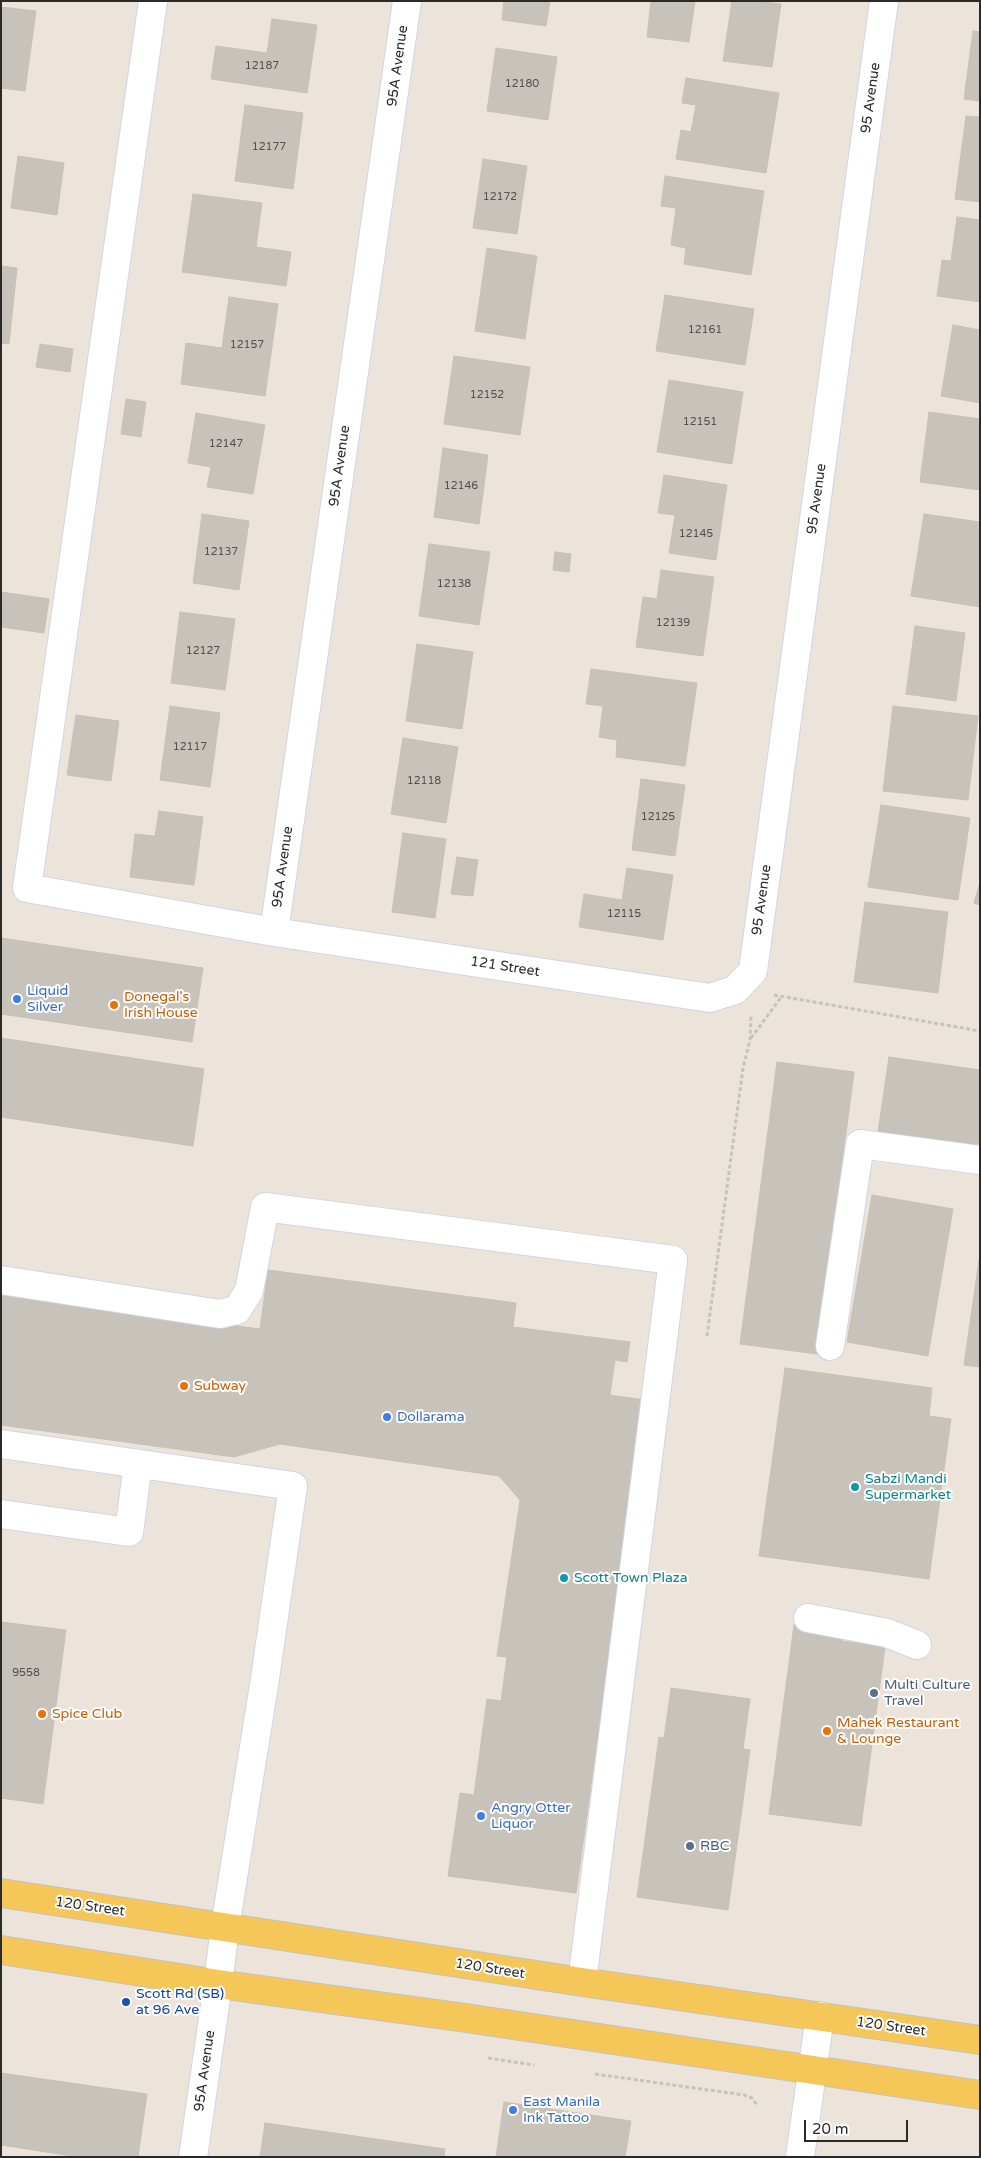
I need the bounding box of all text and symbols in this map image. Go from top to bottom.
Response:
street label: 95A Avenue [384,24,412,108]
house number: 12187 [245,59,279,73]
street label: 95 Avenue [858,62,884,134]
house number: 12180 [505,77,539,91]
house number: 12177 [252,140,286,154]
house number: 12172 [483,190,517,204]
house number: 12161 [688,323,722,337]
house number: 12157 [230,338,264,352]
house number: 12152 [470,388,504,402]
house number: 12151 [683,415,717,429]
street label: 95A Avenue [326,424,354,508]
house number: 12147 [209,437,243,451]
street label: 95 Avenue [804,463,830,535]
house number: 12146 [444,479,478,493]
house number: 12145 [679,527,713,541]
house number: 12137 [204,545,238,559]
house number: 12138 [437,577,471,591]
house number: 12139 [656,616,690,630]
house number: 12127 [186,644,220,658]
house number: 12117 [173,740,207,754]
house number: 12118 [407,774,441,788]
house number: 12125 [641,810,675,824]
street label: 95A Avenue [269,825,297,909]
street label: 95 Avenue [749,864,775,936]
house number: 12115 [607,907,641,921]
street label: 121 Street [469,953,541,981]
place label: Liquid Silver [27,983,68,1016]
place label: Donegal's Irish House [124,989,198,1022]
marker: Liquid Silver [11,993,23,1005]
marker: Donegal's Irish House [108,999,120,1011]
place label: Subway [194,1378,246,1394]
marker: Subway [178,1380,190,1392]
place label: Dollarama [397,1409,465,1425]
marker: Dollarama [381,1411,393,1423]
place label: Sabzi Mandi Supermarket [865,1471,951,1504]
marker: Sabzi Mandi Supermarket [849,1481,861,1493]
place label: Scott Town Plaza [574,1570,688,1586]
marker: Scott Town Plaza [558,1572,570,1584]
house number: 9558 [12,1666,40,1680]
place label: Multi Culture Travel [884,1677,970,1710]
marker: Multi Culture Travel [868,1687,880,1699]
place label: Spice Club [52,1706,122,1722]
marker: Spice Club [36,1708,48,1720]
place label: Mahek Restaurant & Lounge [837,1715,959,1748]
marker: Mahek Restaurant & Lounge [821,1725,833,1737]
place label: Angry Otter Liquor [491,1800,570,1832]
marker: Angry Otter Liquor [475,1810,487,1822]
place label: RBC [700,1838,729,1854]
marker: RBC [684,1840,696,1852]
street label: 120 Street [54,1894,126,1920]
street label: 120 Street [454,1955,526,1983]
place label: Scott Rd (SB) at 96 Ave [136,1986,224,2018]
marker: Scott Rd (SB) at 96 Ave [120,1996,132,2008]
street label: 120 Street [855,2014,927,2040]
street label: 95A Avenue [191,2029,219,2113]
place label: East Manila Ink Tattoo [523,2094,600,2126]
marker: East Manila Ink Tattoo [507,2104,519,2116]
scale bar [806,2110,910,2142]
text: 20 m [812,2120,849,2138]

